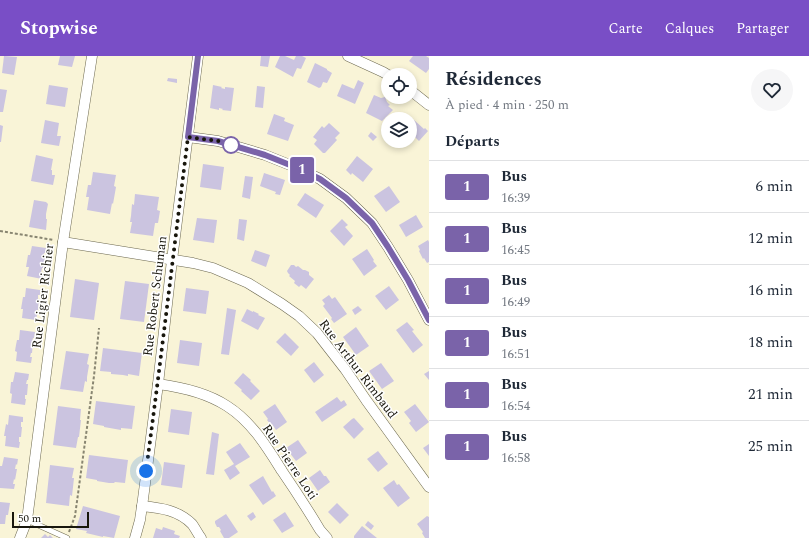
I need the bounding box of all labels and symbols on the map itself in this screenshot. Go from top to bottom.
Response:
unlabelled marker [222,136,240,154]
line badge: 1 [289,157,315,183]
street label: Rue Robert Schuman [138,234,172,357]
street label: Rue Ligier Richier [27,242,59,350]
street label: Rue Arthur Rimbaud [314,315,402,423]
street label: Rue Pierre Loti [257,420,323,504]
your location [136,461,156,481]
scale bar [12,510,89,529]

